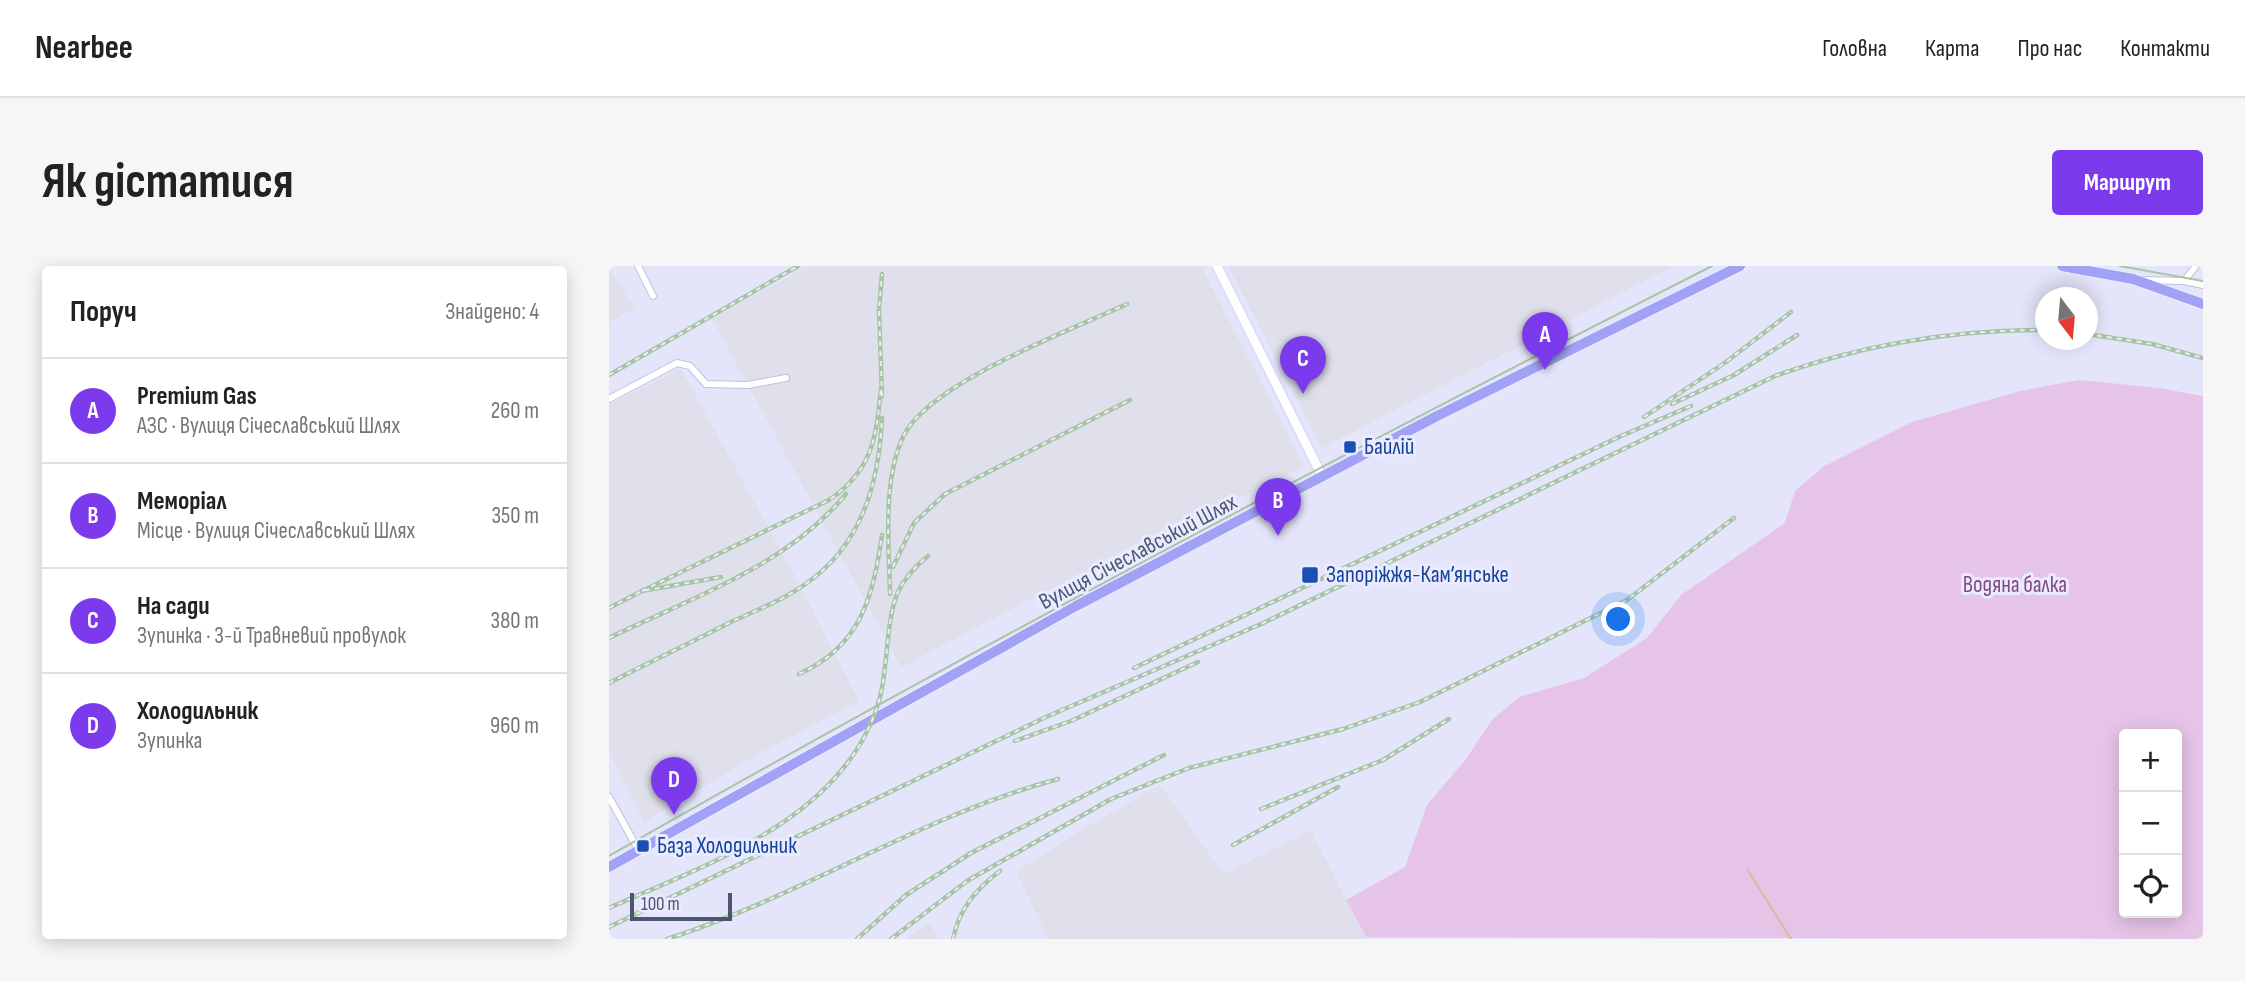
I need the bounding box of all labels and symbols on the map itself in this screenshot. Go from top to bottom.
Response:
north arrow [2035,287,2098,350]
pin: A [1522,312,1568,370]
pin: C [1280,336,1326,394]
place label: Байлій [1364,433,1414,461]
marker: Байлій [1342,439,1358,455]
pin: B [1255,478,1301,536]
street label: Вулиця Січеславський Шлях [1034,488,1242,616]
place label: Запоріжжя-Кам’янське [1326,561,1509,589]
marker: Запоріжжя-Кам’янське [1300,565,1320,585]
park label: Водяна балка [1963,571,2067,599]
your location [1601,602,1635,636]
pin: D [651,757,697,815]
place label: База Холодильник [657,832,797,860]
marker: База Холодильник [635,838,651,854]
scale bar [630,890,731,922]

